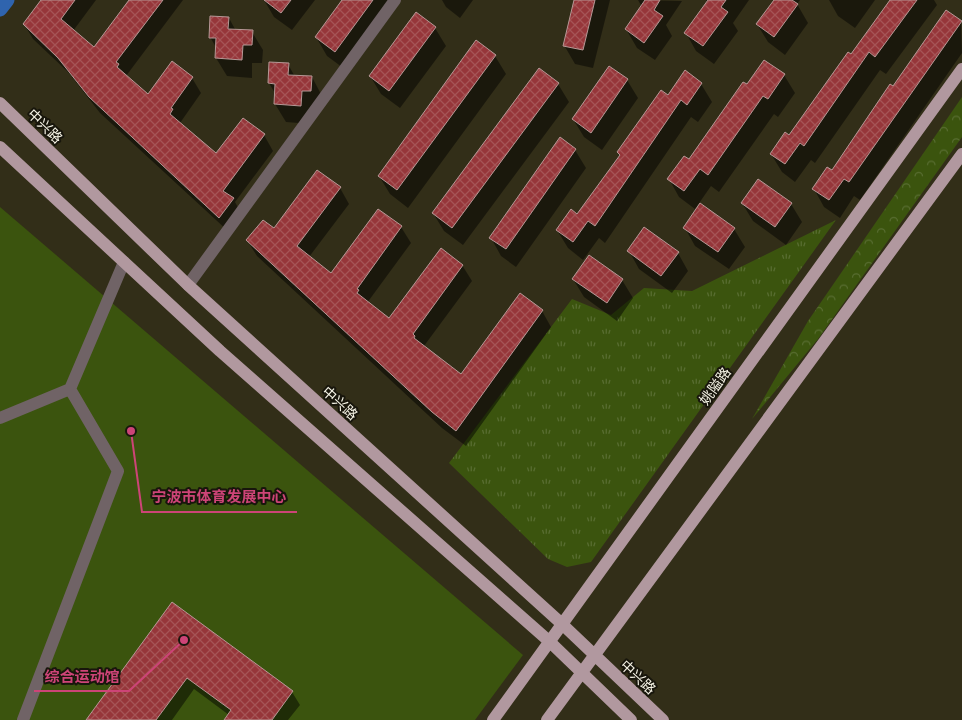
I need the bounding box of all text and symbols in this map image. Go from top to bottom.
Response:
street label: 中兴路 [24,105,66,147]
street label: 姚隘路 [695,364,735,408]
street label: 中兴路 [318,382,362,424]
callout: 宁波市体育发展中心 [142,482,297,512]
text: 宁波市体育发展中心 [151,487,287,506]
street label: 中兴路 [617,656,659,698]
callout: 综合运动馆 [34,661,129,691]
text: 综合运动馆 [44,667,120,686]

